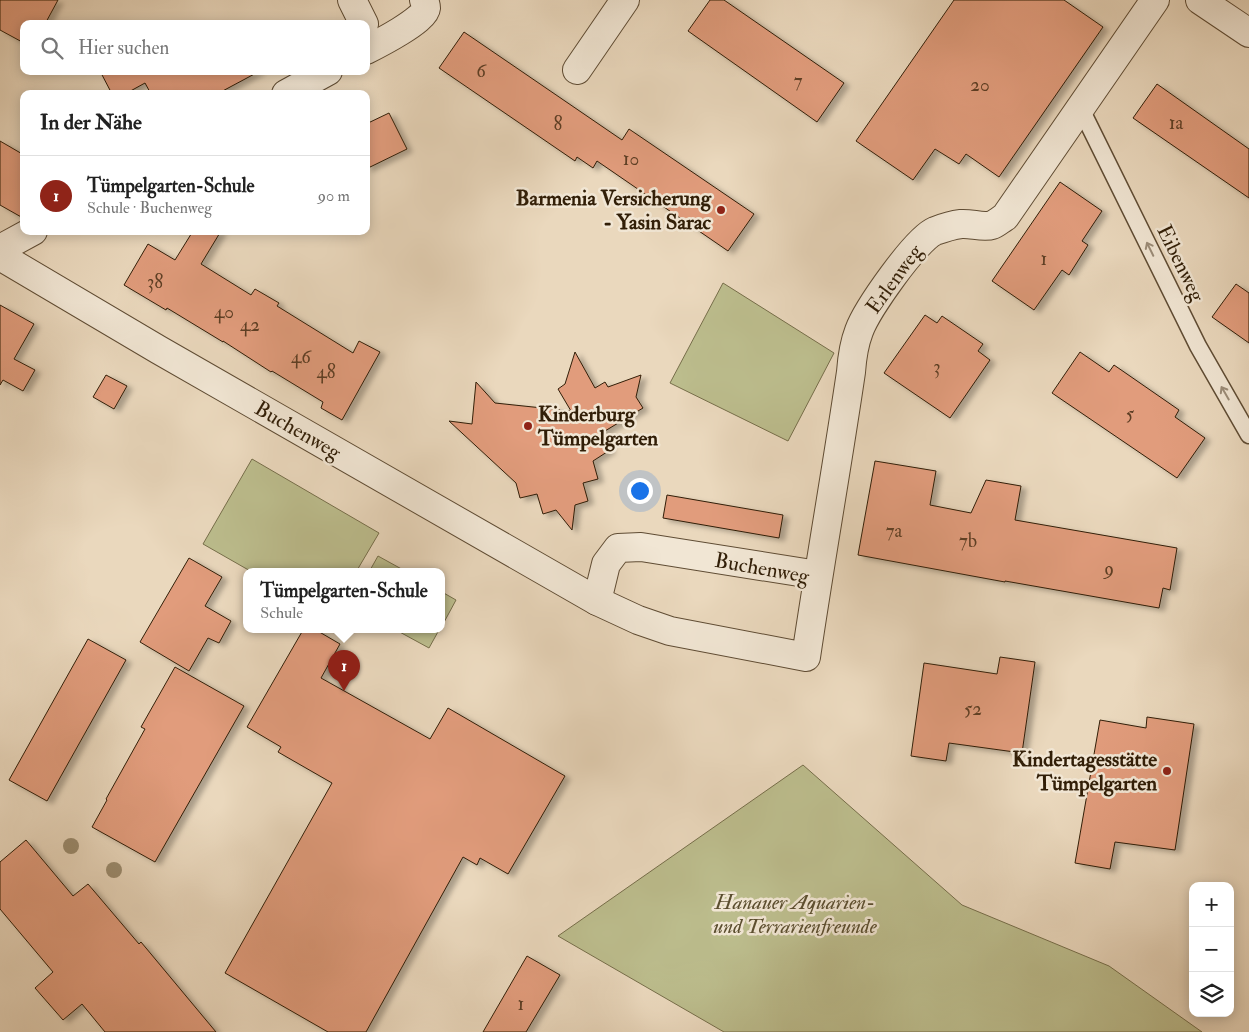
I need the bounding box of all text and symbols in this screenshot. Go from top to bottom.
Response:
search box [20,20,370,75]
icon: search [38,34,66,62]
text: Hier suchen [78,36,169,60]
house number: 6 [476,59,487,83]
house number: 7 [794,69,803,93]
house number: 20 [970,73,990,97]
text: In der Nähe [40,109,142,136]
house number: 1a [1169,111,1183,135]
house number: 8 [554,112,563,136]
house number: 10 [623,147,639,171]
text: Tümpelgarten-Schule [87,174,254,198]
place label: Barmenia Versicherung - Yasin Sarac [516,185,712,236]
text: 1 [53,186,59,206]
text: 90 m [318,186,350,206]
text: Schule · Buchenweg [87,198,212,218]
marker: Barmenia Versicherung - Yasin Sarac [715,204,727,216]
street label: Eibenweg [1150,220,1211,307]
street label: Erlenweg [860,239,929,319]
one-way arrow [1145,242,1154,257]
house number: 1 [1041,247,1047,271]
house number: 38 [147,270,163,294]
house number: 40 [214,300,234,324]
house number: 42 [240,313,260,337]
house number: 46 [291,345,312,369]
house number: 3 [933,355,941,379]
house number: 48 [316,360,336,384]
one-way arrow [1220,386,1229,401]
street label: Buchenweg [250,395,346,466]
place label: Kinderburg Tümpelgarten [537,401,658,452]
house number: 5 [1126,402,1135,426]
marker: Kinderburg Tümpelgarten [522,420,534,432]
your location [627,478,653,504]
house number: 7a [886,519,902,543]
house number: 7b [959,529,977,553]
street label: Buchenweg [713,547,812,590]
house number: 9 [1102,557,1114,581]
popup [243,568,445,633]
text: Tümpelgarten-Schule [260,579,428,603]
text: Schule [260,603,303,623]
pin: 1 [328,650,360,691]
house number: 52 [964,697,982,721]
place label: Kindertagesstätte Tümpelgarten [1012,746,1157,797]
marker: Kindertagesstätte Tümpelgarten [1161,765,1173,777]
map controls [1189,882,1234,1017]
button: + [1189,882,1234,927]
park label: Hanauer Aquarien- und Terrarienfreunde [713,889,878,940]
button: − [1189,927,1234,972]
button: layers [1189,972,1234,1017]
house number: 1 [518,992,524,1016]

